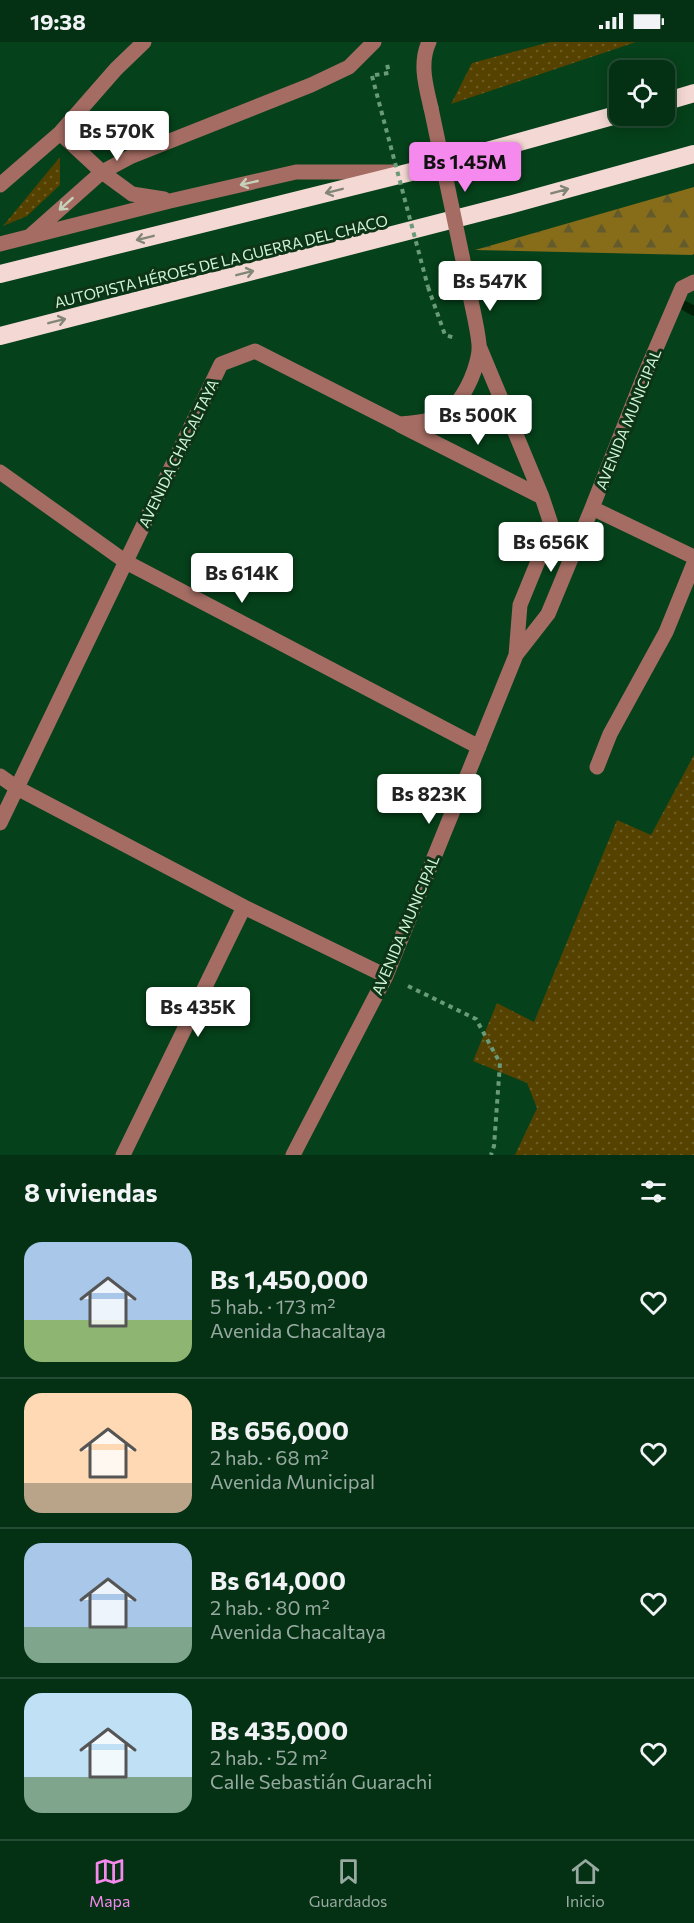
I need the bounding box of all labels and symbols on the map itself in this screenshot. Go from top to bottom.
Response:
pin: Bs 570K [62,111,172,162]
pin: Bs 1.45M [403,142,527,193]
one-way arrow [240,177,259,189]
one-way arrow [325,185,344,197]
one-way arrow [551,185,570,196]
one-way arrow [58,197,73,211]
street label: AUTOPISTA HÉROES DE LA GUERRA DEL CHACO [52,210,390,311]
one-way arrow [136,232,155,244]
pin: Bs 547K [435,261,545,312]
one-way arrow [236,266,255,278]
one-way arrow [47,315,66,327]
street label: AVENIDA MUNICIPAL [591,345,665,492]
street label: AVENIDA CHACALTAYA [134,376,222,530]
pin: Bs 500K [423,395,533,446]
pin: Bs 656K [496,522,606,573]
pin: Bs 614K [187,553,297,604]
pin: Bs 823K [374,774,484,825]
street label: AVENIDA MUNICIPAL [367,852,443,998]
pin: Bs 435K [143,987,253,1038]

